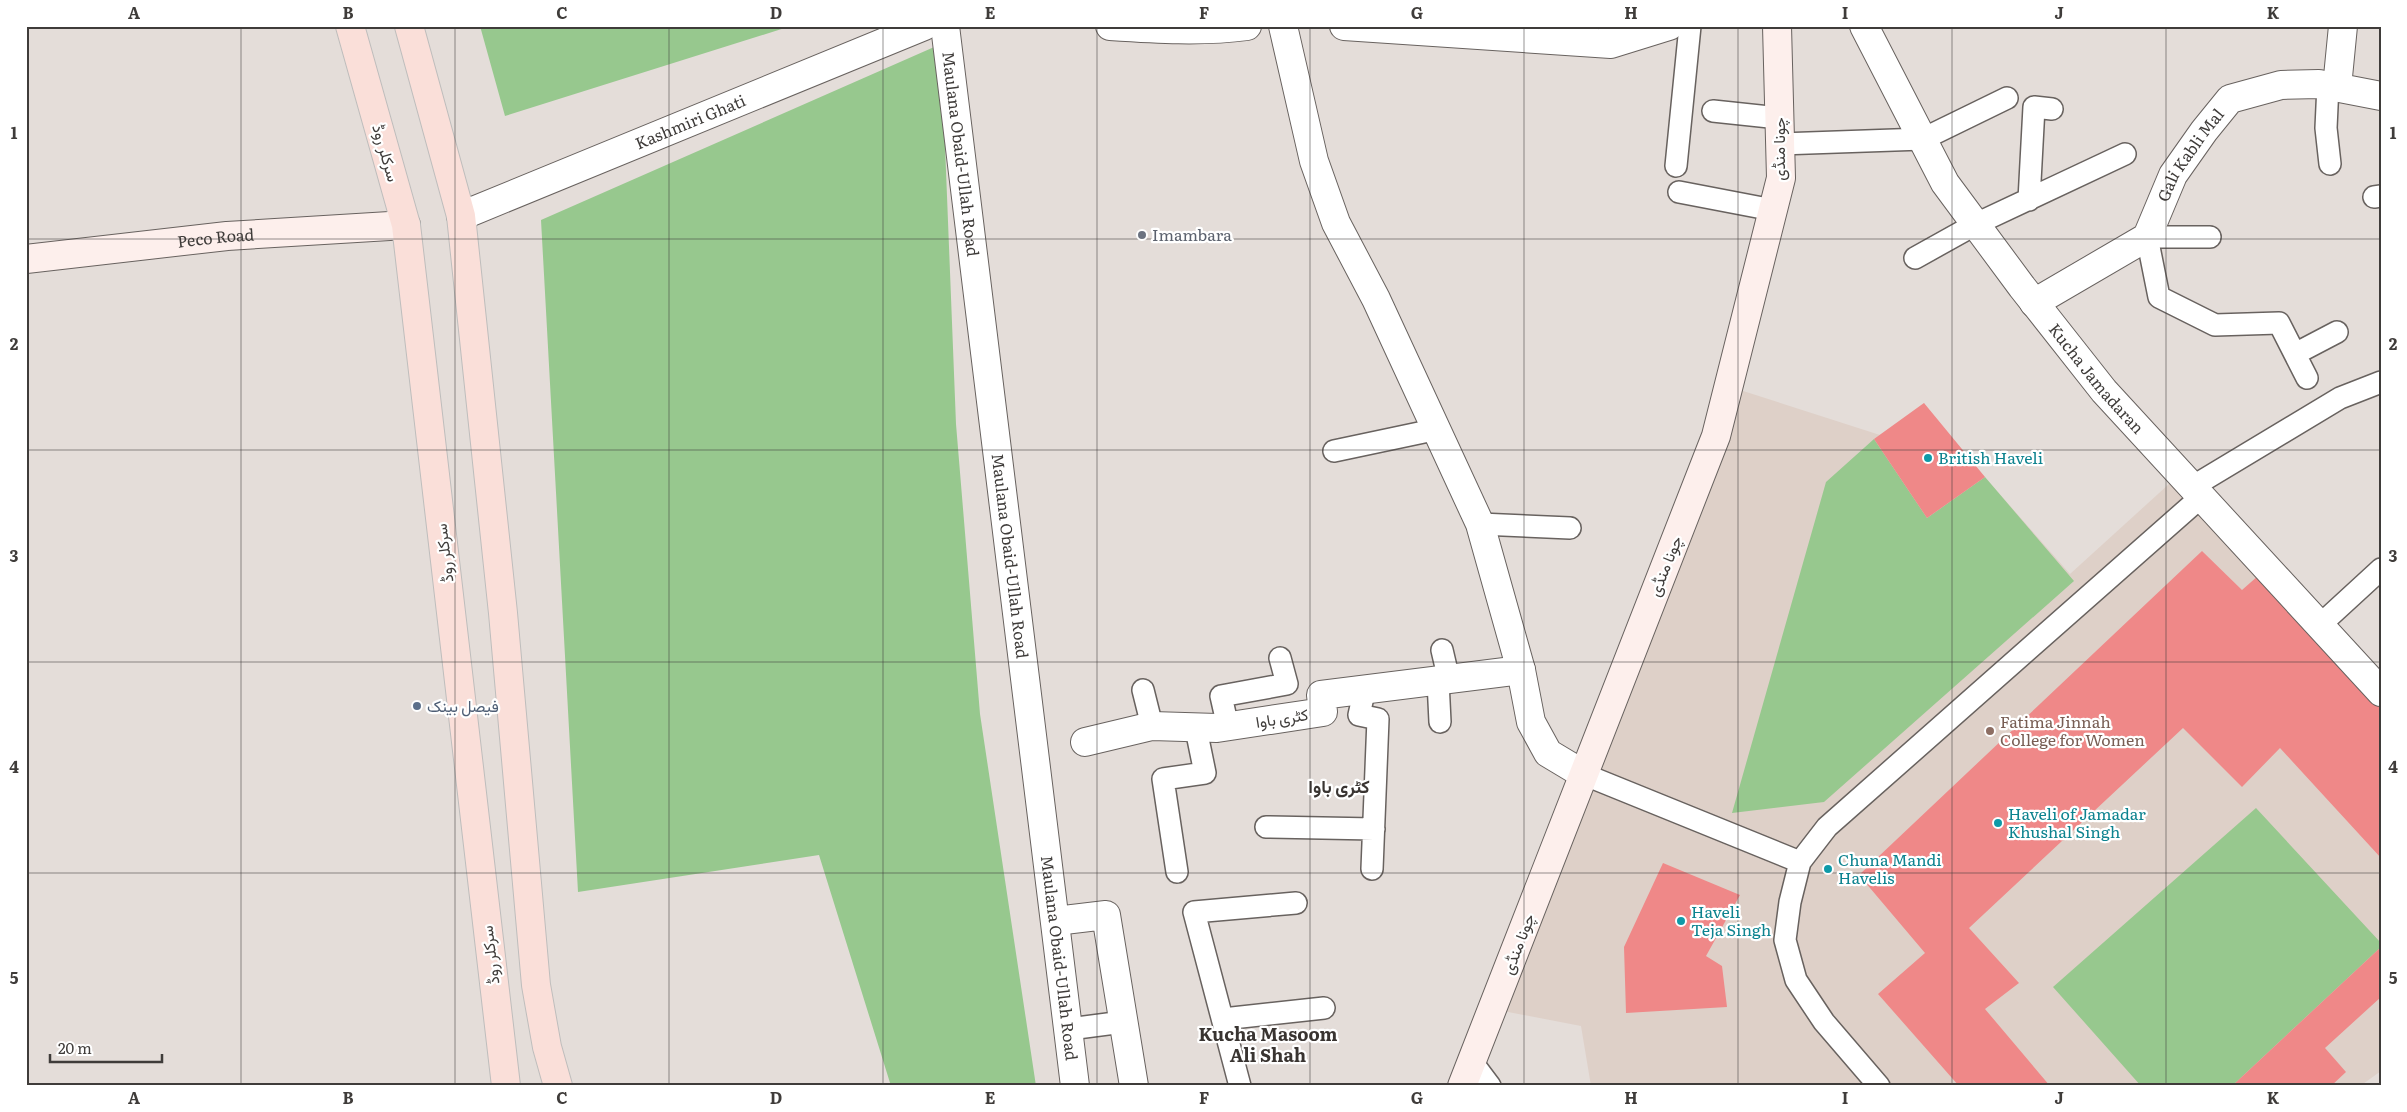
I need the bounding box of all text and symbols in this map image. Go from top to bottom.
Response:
text: A [128,0,140,24]
text: B [342,0,354,24]
text: C [556,0,568,24]
text: D [770,0,782,24]
text: E [985,0,996,24]
text: F [1199,0,1209,24]
text: G [1411,0,1423,24]
text: H [1624,0,1638,24]
text: I [1842,0,1848,24]
text: J [2054,0,2064,24]
text: K [2267,0,2280,24]
street label: Maulana Obaid-Ullah Road [937,50,986,258]
street label: Kashmiri Ghati [631,88,749,154]
street label: Gali Kabli Mal [2150,103,2229,205]
street label: چونا منڈی [1766,117,1791,181]
text: 1 [11,120,18,144]
text: 1 [2390,120,2397,144]
street label: سرکلر روڈ [367,121,407,184]
street label: Peco Road [176,221,255,253]
place label: Imambara [1152,222,1232,246]
marker: Imambara [1136,229,1148,241]
street label: Kucha Jamadaran [2044,318,2151,439]
text: 2 [10,331,19,355]
text: 2 [2389,331,2398,355]
place label: British Haveli [1938,445,2043,469]
street label: Maulana Obaid-Ullah Road [987,452,1036,660]
marker: British Haveli [1922,452,1934,464]
street label: سرکلر روڈ [428,522,459,584]
street label: چونا منڈی [1641,531,1688,600]
text: 3 [10,543,19,567]
text: 3 [2389,543,2398,567]
place label: فیصل بینک [427,693,499,717]
marker: فیصل بینک [411,700,423,712]
street label: کٹری باوا [1254,701,1310,733]
place label: Fatima Jinnah College for Women [2000,709,2145,751]
marker: Fatima Jinnah College for Women [1984,725,1996,737]
text: 4 [9,754,19,778]
text: 4 [2388,754,2398,778]
district label: کٹری باوا [1308,772,1370,799]
place label: Haveli of Jamadar Khushal Singh [2008,801,2146,843]
marker: Haveli of Jamadar Khushal Singh [1992,817,2004,829]
place label: Chuna Mandi Havelis [1838,847,1942,889]
street label: Maulana Obaid-Ullah Road [1036,854,1085,1062]
marker: Chuna Mandi Havelis [1822,863,1834,875]
place label: Haveli Teja Singh [1691,899,1772,941]
street label: چونا منڈی [1494,909,1541,978]
marker: Haveli Teja Singh [1675,915,1687,927]
street label: سرکلر روڈ [474,924,505,986]
text: 5 [10,965,19,989]
text: 5 [2389,965,2398,989]
district label: Kucha Masoom Ali Shah [1199,1020,1337,1068]
scale bar [50,1032,162,1064]
text: 20 m [58,1036,92,1059]
text: A [128,1085,140,1109]
text: B [342,1085,354,1109]
text: C [556,1085,568,1109]
text: D [770,1085,782,1109]
text: E [985,1085,996,1109]
text: F [1199,1085,1209,1109]
text: G [1411,1085,1423,1109]
text: H [1624,1085,1638,1109]
text: I [1842,1085,1848,1109]
text: J [2054,1085,2064,1109]
text: K [2267,1085,2280,1109]

